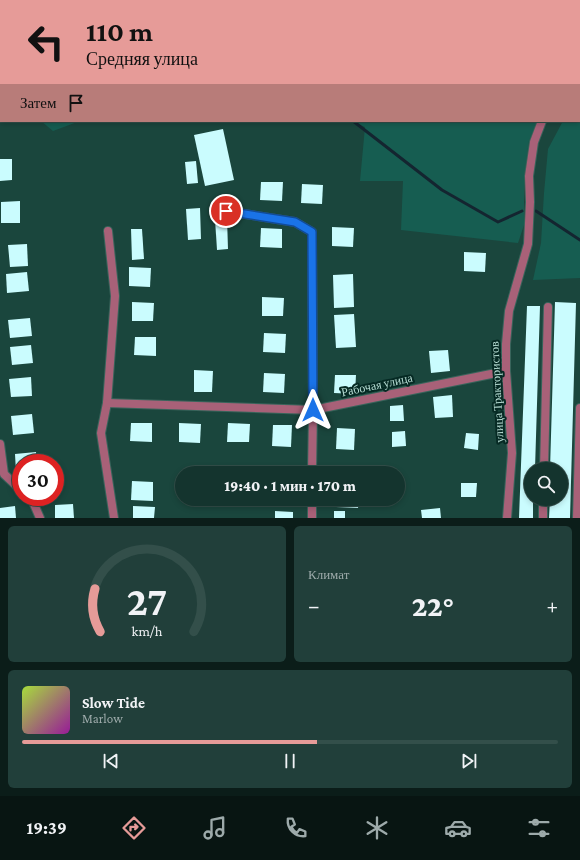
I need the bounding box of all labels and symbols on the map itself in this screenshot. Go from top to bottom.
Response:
pin [209,194,243,228]
street label: улица Трактористов [487,341,507,443]
street label: Рабочая улица [340,370,415,399]
position arrow [292,389,334,431]
speed limit sign: 30 [12,454,64,506]

